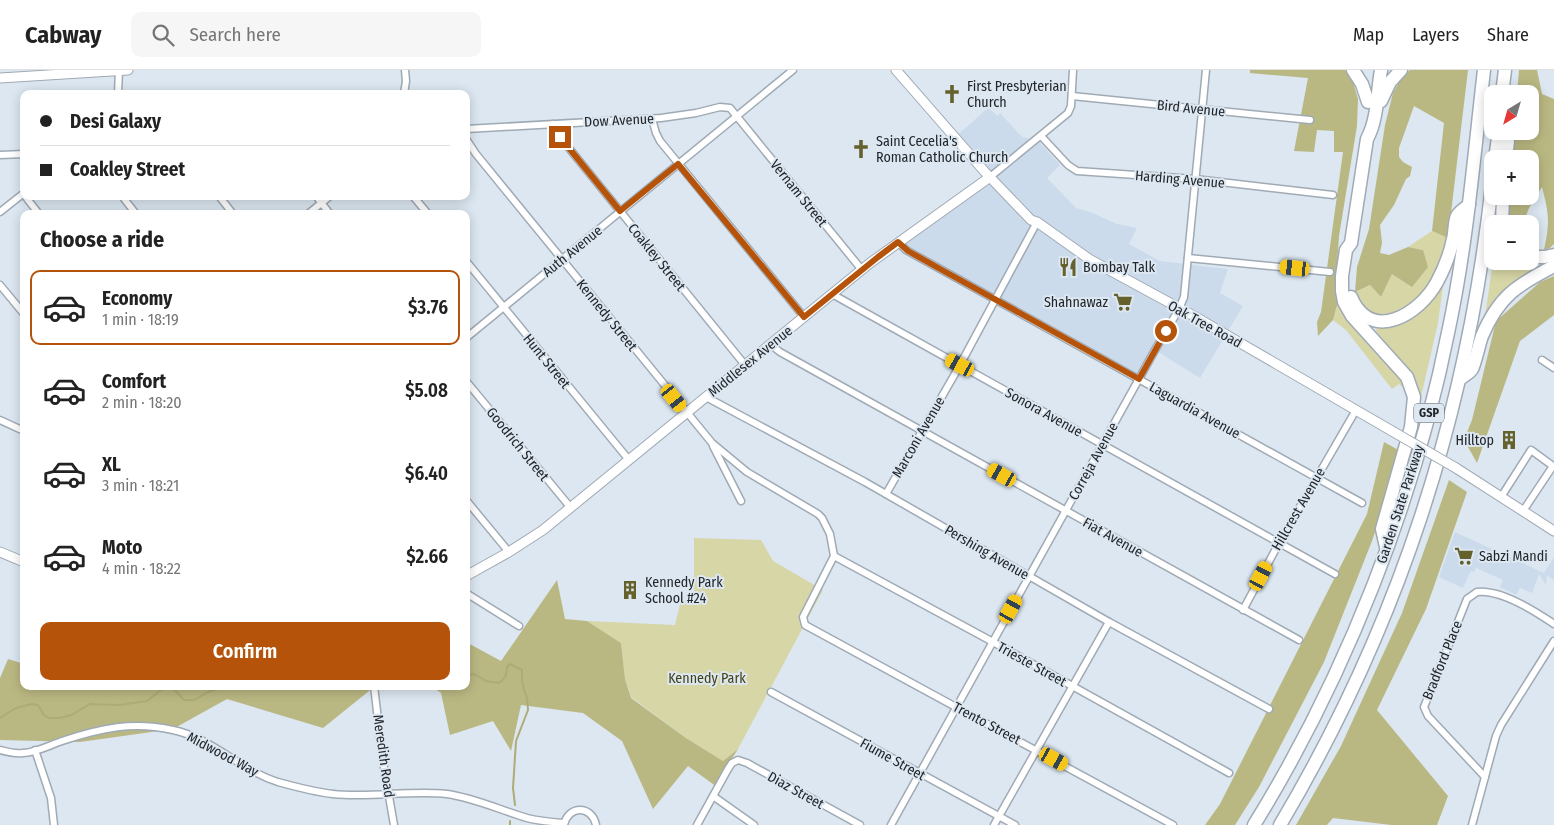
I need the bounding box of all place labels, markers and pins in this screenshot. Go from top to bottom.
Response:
place label: First Presbyterian Church [967,78,1067,111]
church icon: First Presbyterian Church [941,83,963,105]
place label: Saint Cecelia's Roman Catholic Church [876,133,1008,166]
church icon: Saint Cecelia's Roman Catholic Church [850,138,872,160]
restaurant icon: Bombay Talk [1057,256,1079,278]
place label: Bombay Talk [1083,259,1155,276]
supermarket icon: Shahnawaz [1112,291,1134,313]
place label: Shahnawaz [1044,294,1108,311]
building icon: Hilltop [1498,429,1520,451]
place label: Hilltop [1455,432,1494,449]
supermarket icon: Sabzi Mandi [1453,545,1475,567]
place label: Sabzi Mandi [1479,548,1548,565]
place label: Kennedy Park School #24 [645,574,723,607]
building icon: Kennedy Park School #24 [619,579,641,601]

